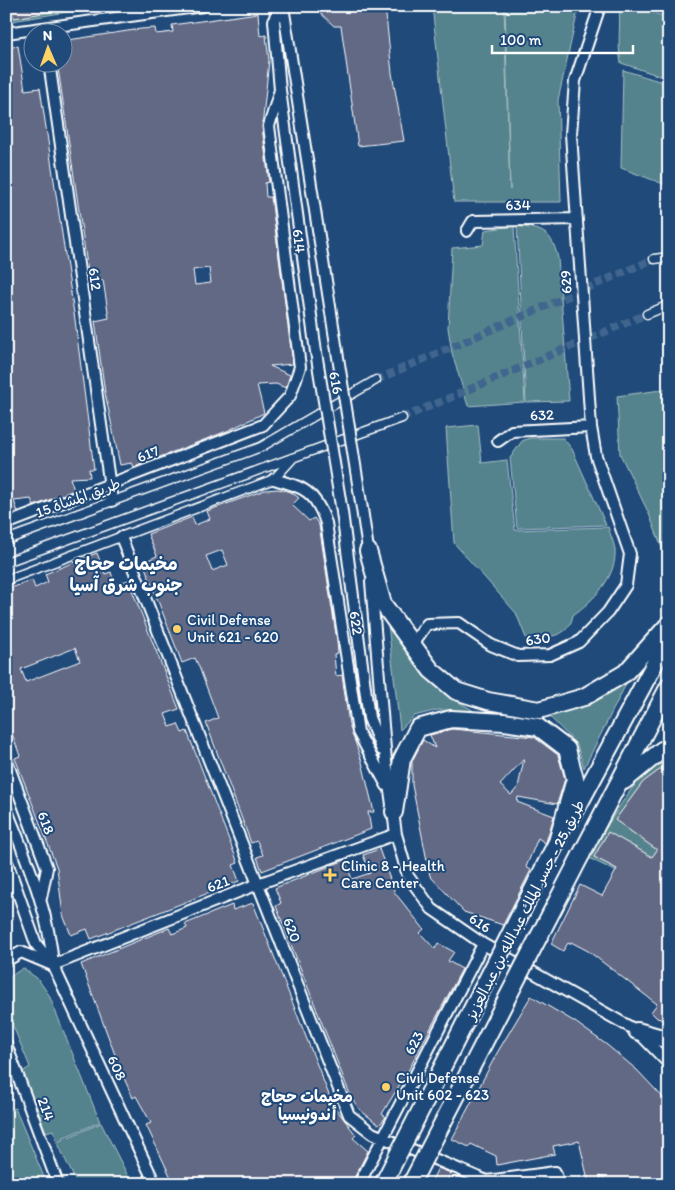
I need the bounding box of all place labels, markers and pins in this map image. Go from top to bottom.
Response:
place label: Civil Defense Unit 621 - 620 [187,611,279,646]
marker: Civil Defense Unit 621 - 620 [171,623,183,635]
place label: Clinic 8 - Health Care Center [341,857,445,892]
marker: Clinic 8 - Health Care Center [323,868,337,882]
place label: Civil Defense Unit 602 - 623 [396,1069,489,1104]
marker: Civil Defense Unit 602 - 623 [380,1081,392,1093]

